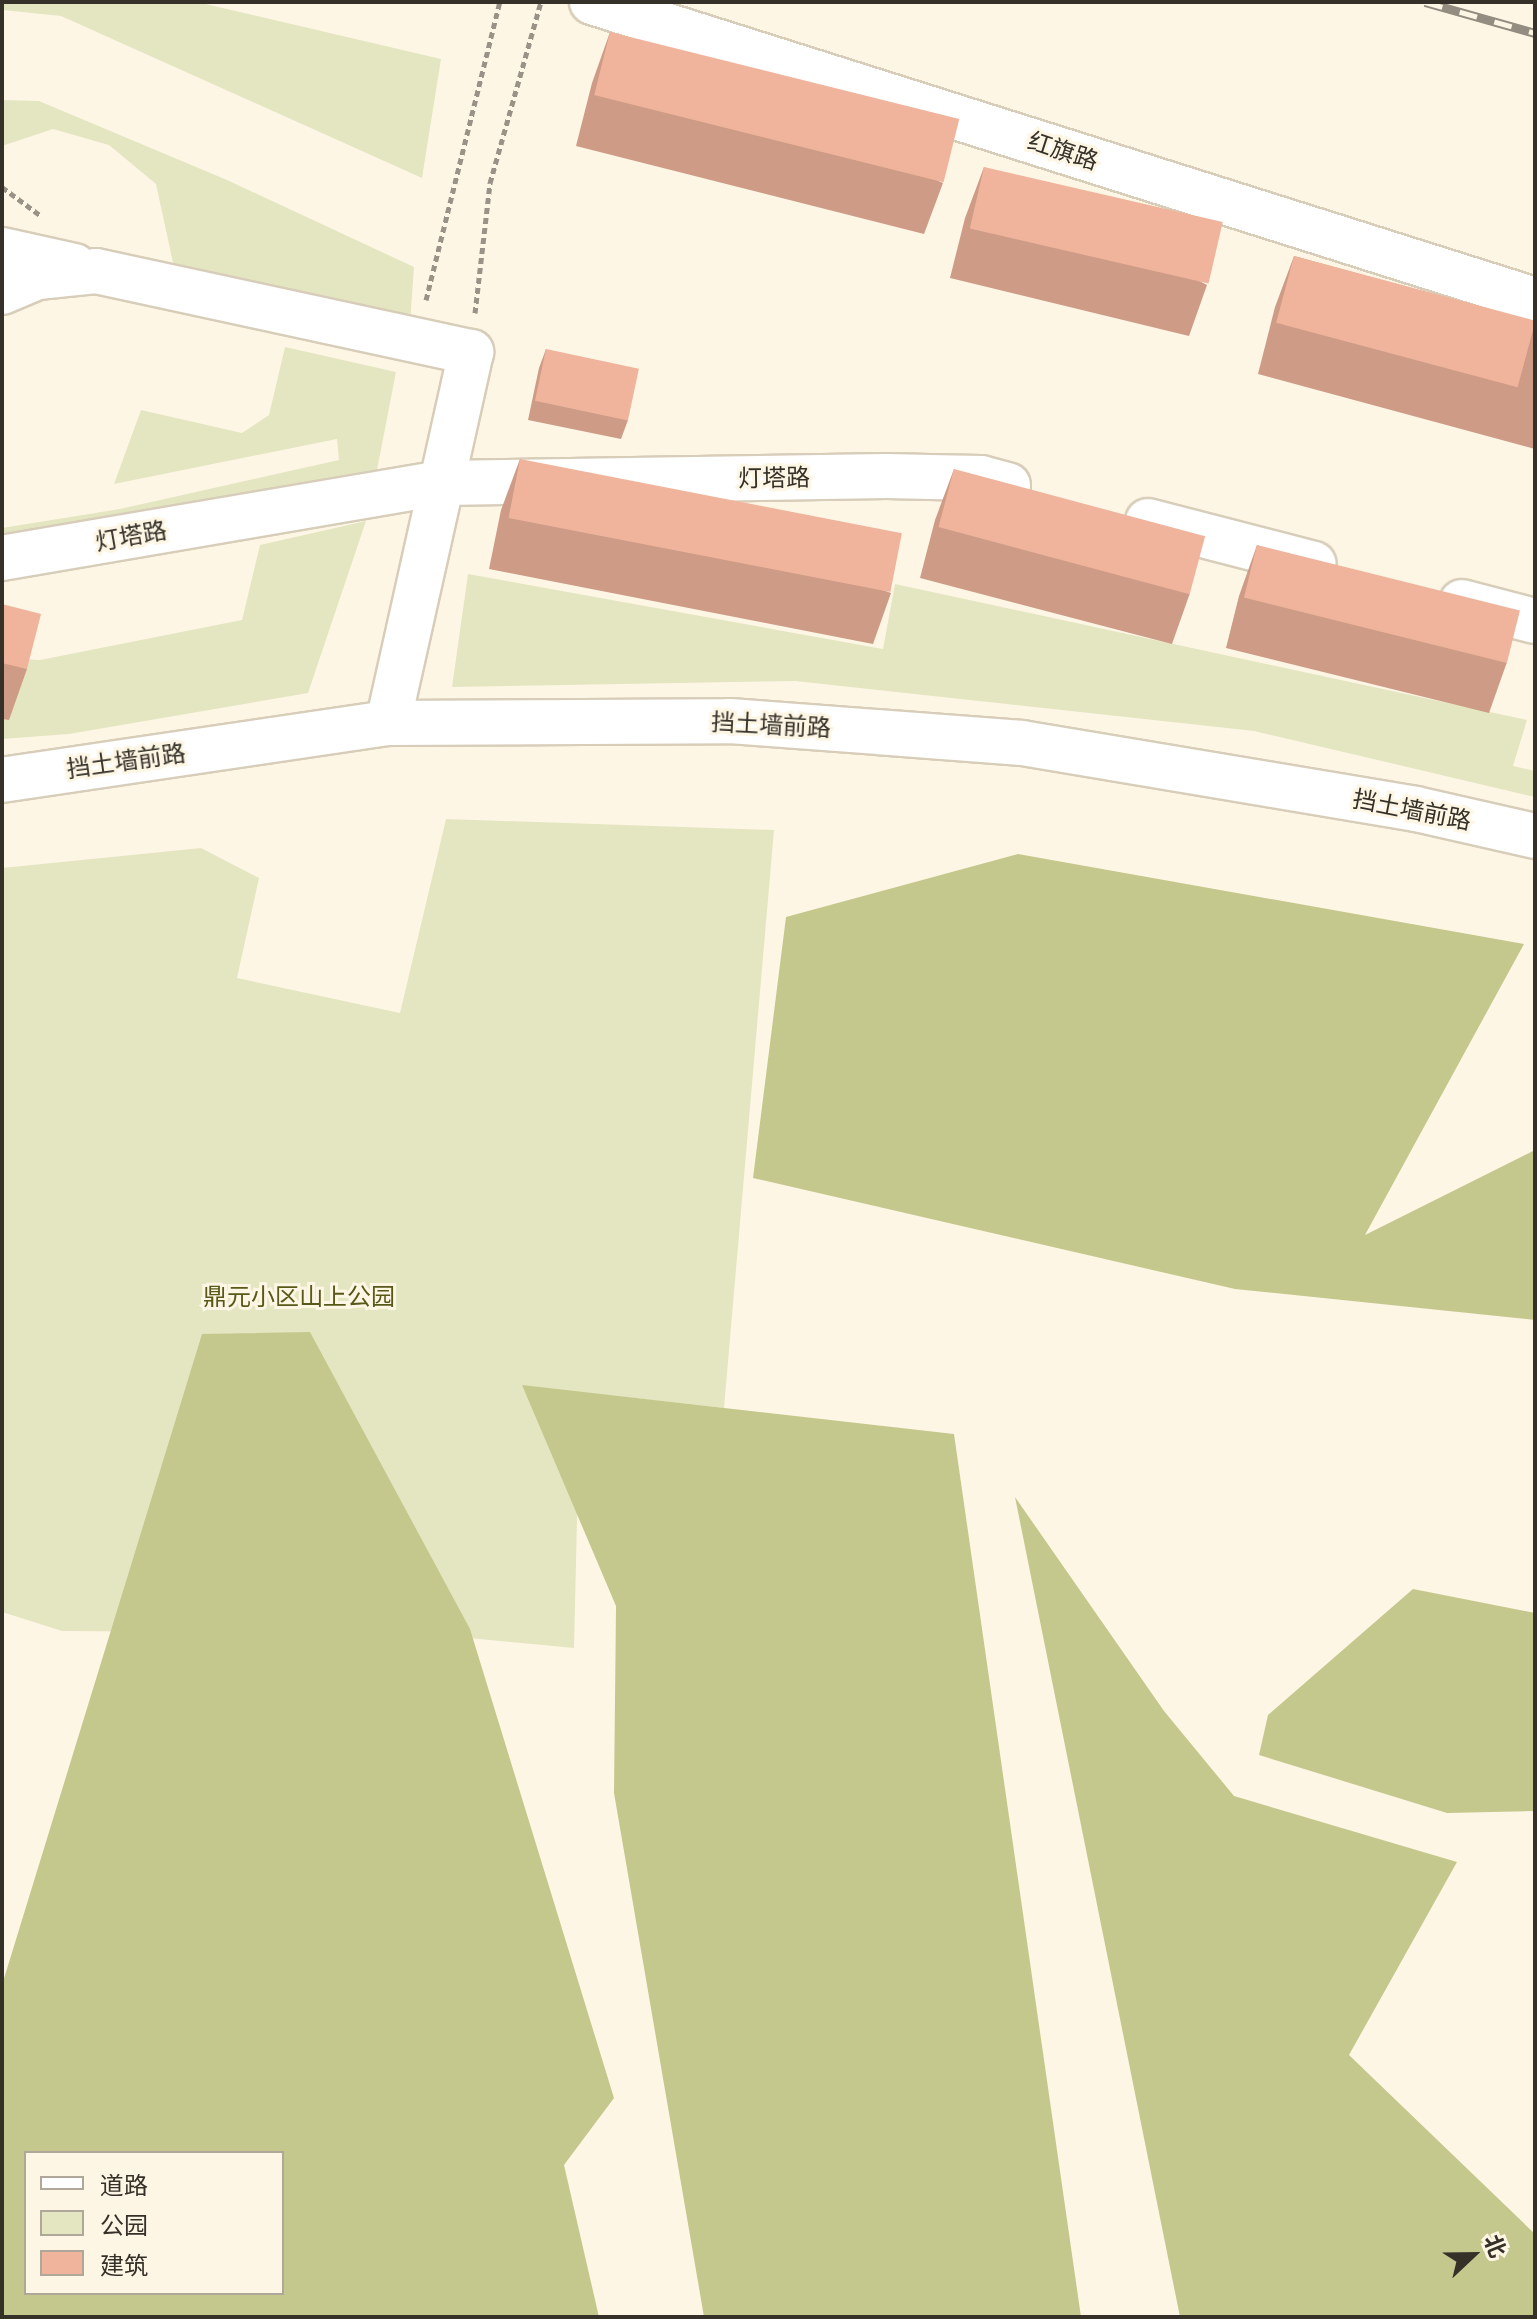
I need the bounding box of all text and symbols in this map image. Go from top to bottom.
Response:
street label: 红旗路 [1024,126,1102,176]
street label: 灯塔路 [738,463,810,493]
street label: 灯塔路 [93,516,169,556]
street label: 挡土墙前路 [710,707,832,743]
street label: 挡土墙前路 [65,738,187,784]
street label: 挡土墙前路 [1350,784,1474,836]
park label: 鼎元小区山上公园 [203,1283,395,1311]
legend [24,2151,284,2295]
text: 道路 [100,2170,148,2200]
text: 公园 [100,2210,148,2240]
north arrow [1433,2215,1513,2295]
text: 北 [1478,2231,1512,2261]
text: 建筑 [100,2250,148,2280]

